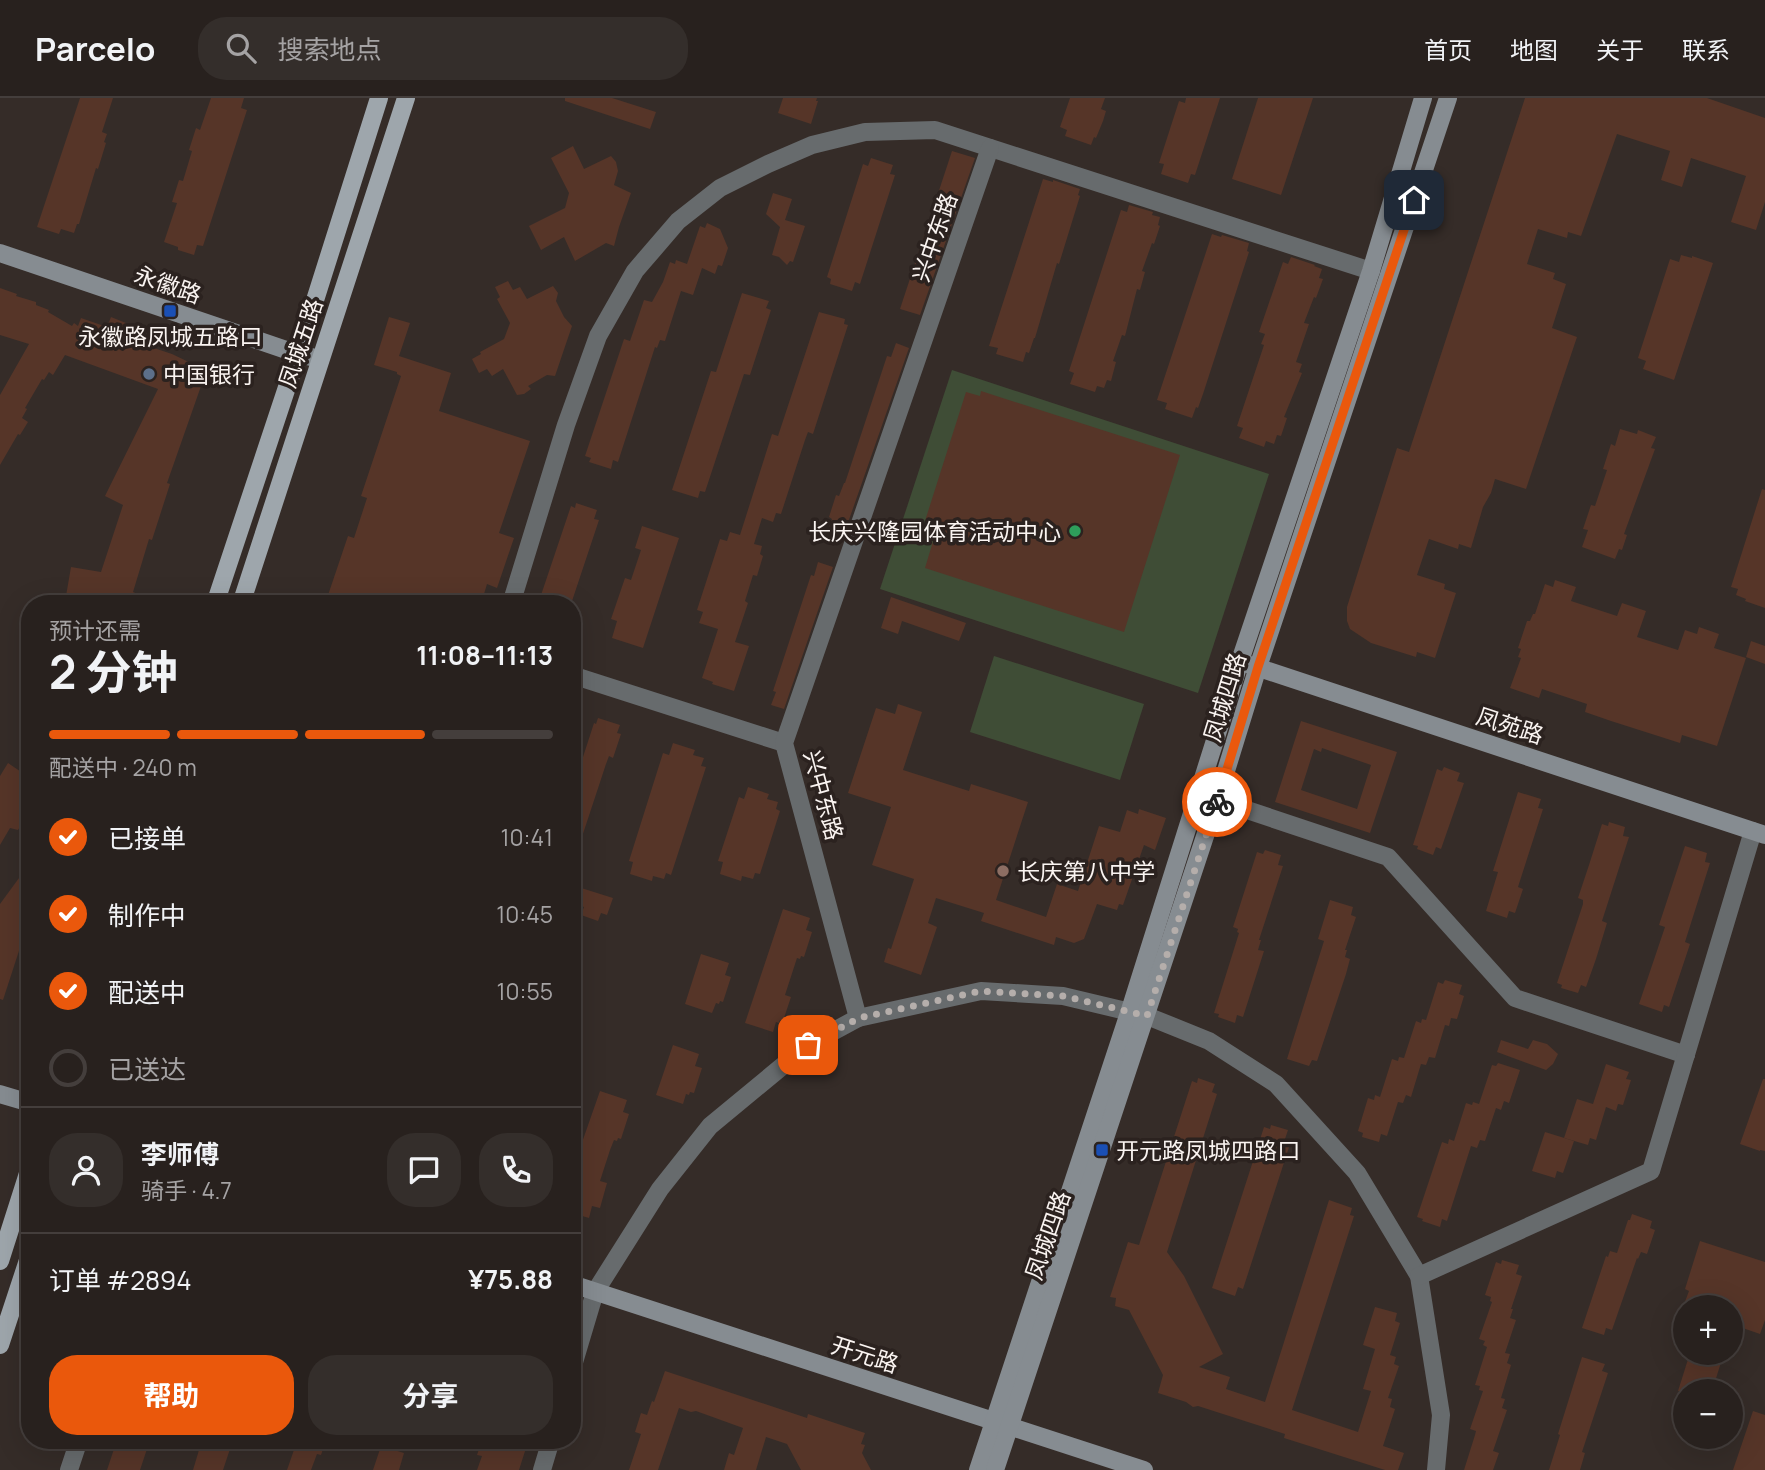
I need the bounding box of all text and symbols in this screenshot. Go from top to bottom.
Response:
search box [198,17,688,80]
text: Parcelo [35,26,156,71]
icon: search [222,29,260,67]
text: 搜索地点 [278,31,382,67]
text: 首页 [1424,33,1472,66]
text: 地图 [1510,33,1558,66]
text: 关于 [1596,33,1644,66]
text: 联系 [1682,33,1730,66]
pin [1384,170,1444,230]
icon: home [1395,181,1433,219]
street label: 兴中东路 [904,188,964,286]
street label: 永徽路 [130,258,206,310]
street label: 凤城五路 [271,294,329,392]
marker: 永徽路凤城五路口 [162,303,178,319]
place label: 永徽路凤城五路口 [78,320,262,352]
place label: 中国银行 [163,358,255,390]
marker: 中国银行 [141,366,157,382]
place label: 长庆兴隆园体育活动中心 [808,515,1061,547]
marker: 长庆兴隆园体育活动中心 [1067,523,1083,539]
text: 预计还需 [49,614,141,646]
text: 11:08–11:13 [416,637,553,673]
text: 2 分钟 [49,640,178,703]
street label: 凤城四路 [1195,648,1253,746]
street label: 凤苑路 [1472,699,1548,751]
street label: 兴中东路 [797,746,851,844]
text: 配送中 · 240 m [49,751,197,783]
courier [1182,767,1252,837]
icon: bike [1198,783,1236,821]
icon: check [49,818,87,856]
text: 已接单 [108,820,186,856]
text: 10:41 [501,821,553,853]
place label: 长庆第八中学 [1017,855,1155,887]
marker: 长庆第八中学 [995,863,1011,879]
icon: check [49,895,87,933]
text: 制作中 [108,897,186,933]
text: 10:45 [496,898,553,930]
icon: check [49,972,87,1010]
text: 配送中 [108,974,186,1010]
text: 10:55 [497,975,553,1007]
pin [778,1015,838,1075]
icon: bag [789,1026,827,1064]
text: 已送达 [108,1051,186,1087]
button: person [49,1133,123,1207]
button: chat [387,1133,461,1207]
button: phone [479,1133,553,1207]
place label: 开元路凤城四路口 [1116,1134,1300,1166]
text: 李师傅 [141,1136,219,1172]
marker: 开元路凤城四路口 [1094,1142,1110,1158]
text: 骑手 · 4.7 [141,1174,232,1206]
street label: 凤城四路 [1017,1186,1077,1284]
text: ¥75.88 [468,1261,553,1297]
text: 订单 #2894 [49,1262,192,1298]
map controls [1673,1295,1743,1449]
button: + [1673,1295,1743,1365]
street label: 开元路 [827,1328,903,1380]
button: 帮助 [49,1355,294,1435]
button: 分享 [308,1355,553,1435]
button: − [1673,1379,1743,1449]

